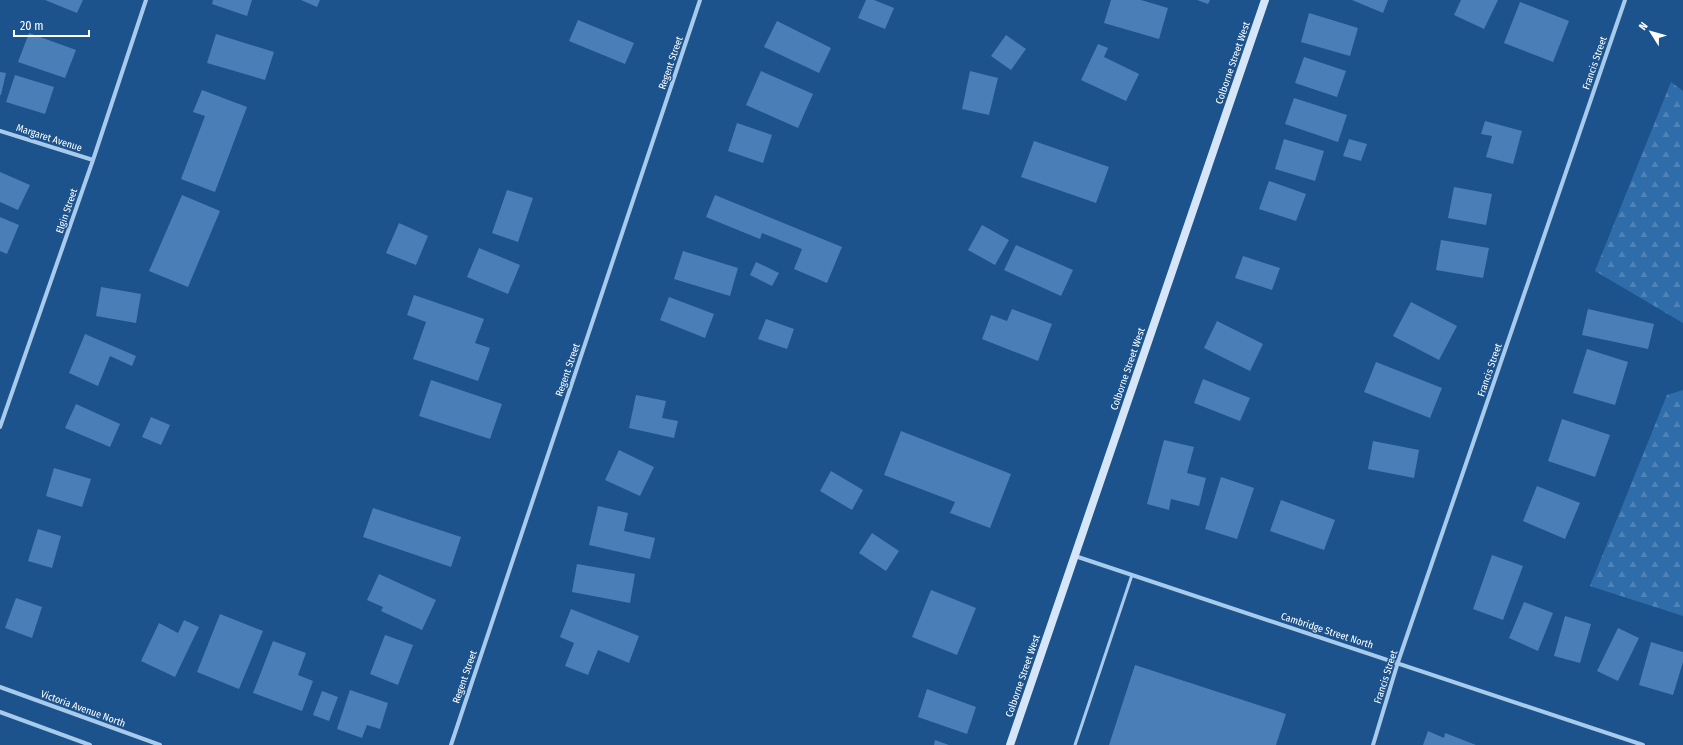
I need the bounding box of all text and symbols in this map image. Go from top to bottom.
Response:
scale bar [14,12,89,38]
north arrow [1631,12,1671,52]
text: 20 m [20,19,44,33]
street label: Colborne Street West [1213,20,1253,106]
text: N [1636,20,1651,33]
street label: Regent Street [656,34,686,91]
street label: Francis Street [1580,34,1610,91]
street label: Margaret Avenue [15,122,84,154]
street label: Elgin Street [54,186,81,235]
street label: Colborne Street West [1108,326,1148,412]
street label: Regent Street [553,341,583,398]
street label: Francis Street [1475,341,1505,398]
street label: Cambridge Street North [1279,610,1375,652]
street label: Colborne Street West [1003,633,1043,719]
street label: Regent Street [450,648,480,705]
street label: Francis Street [1372,648,1400,705]
street label: Victoria Avenue North [39,688,127,730]

